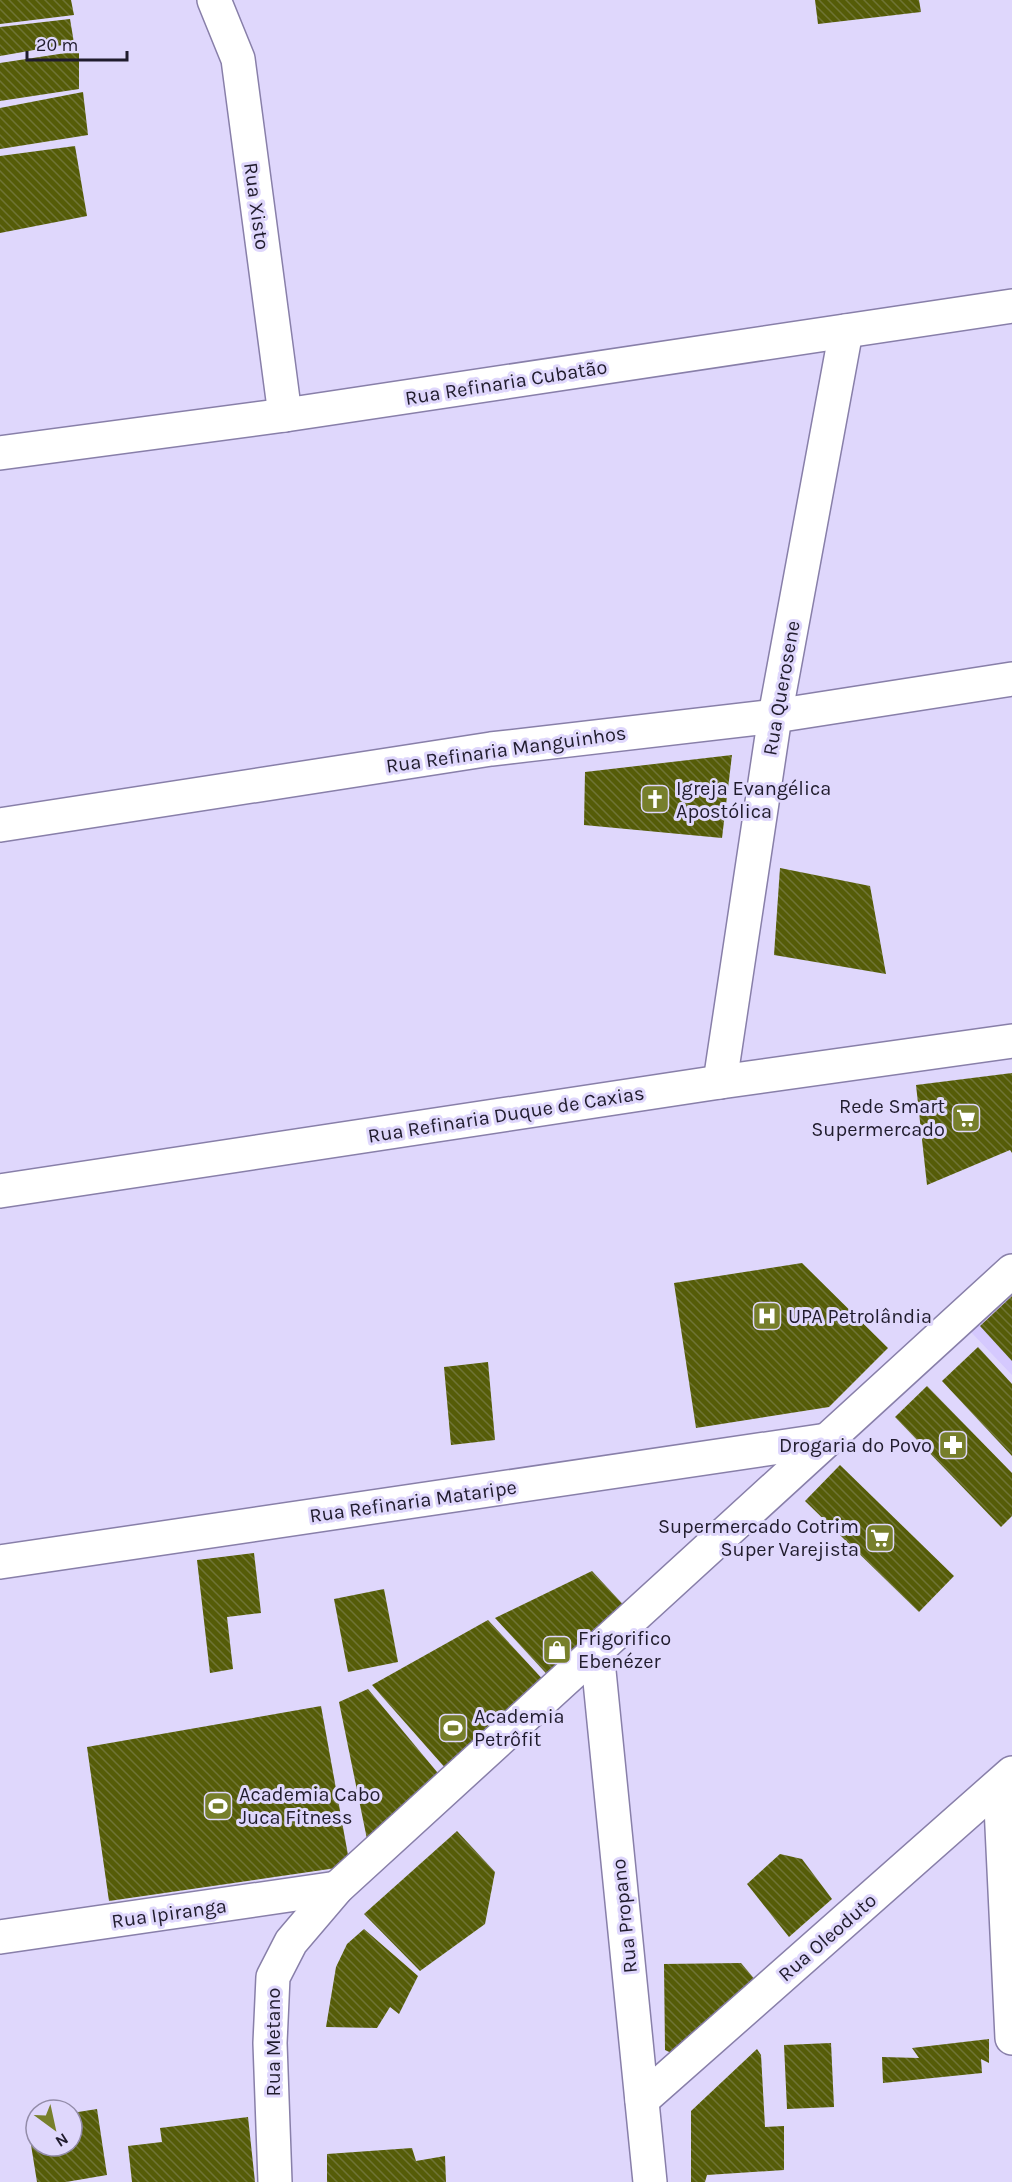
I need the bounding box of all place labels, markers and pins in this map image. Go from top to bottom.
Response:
place label: Igreja Evangélica Apostólica [676,777,831,823]
church icon: Igreja Evangélica Apostólica [639,783,671,815]
place label: Rede Smart Supermercado [811,1095,945,1141]
supermarket icon: Rede Smart Supermercado [950,1102,982,1134]
hospital icon: UPA Petrolândia [751,1300,783,1332]
place label: UPA Petrolândia [788,1305,932,1328]
pharmacy icon: Drogaria do Povo [937,1429,969,1461]
place label: Drogaria do Povo [779,1434,932,1457]
place label: Supermercado Cotrim Super Varejista [658,1515,859,1561]
supermarket icon: Supermercado Cotrim Super Varejista [864,1522,896,1554]
place label: Frigorifico Ebenézer [578,1627,671,1673]
shop icon: Frigorifico Ebenézer [541,1634,573,1666]
place label: Academia Petrôfit [474,1705,565,1751]
sports icon: Academia Petrôfit [437,1712,469,1744]
place label: Academia Cabo Juca Fitness [239,1783,380,1829]
sports icon: Academia Cabo Juca Fitness [202,1790,234,1822]

